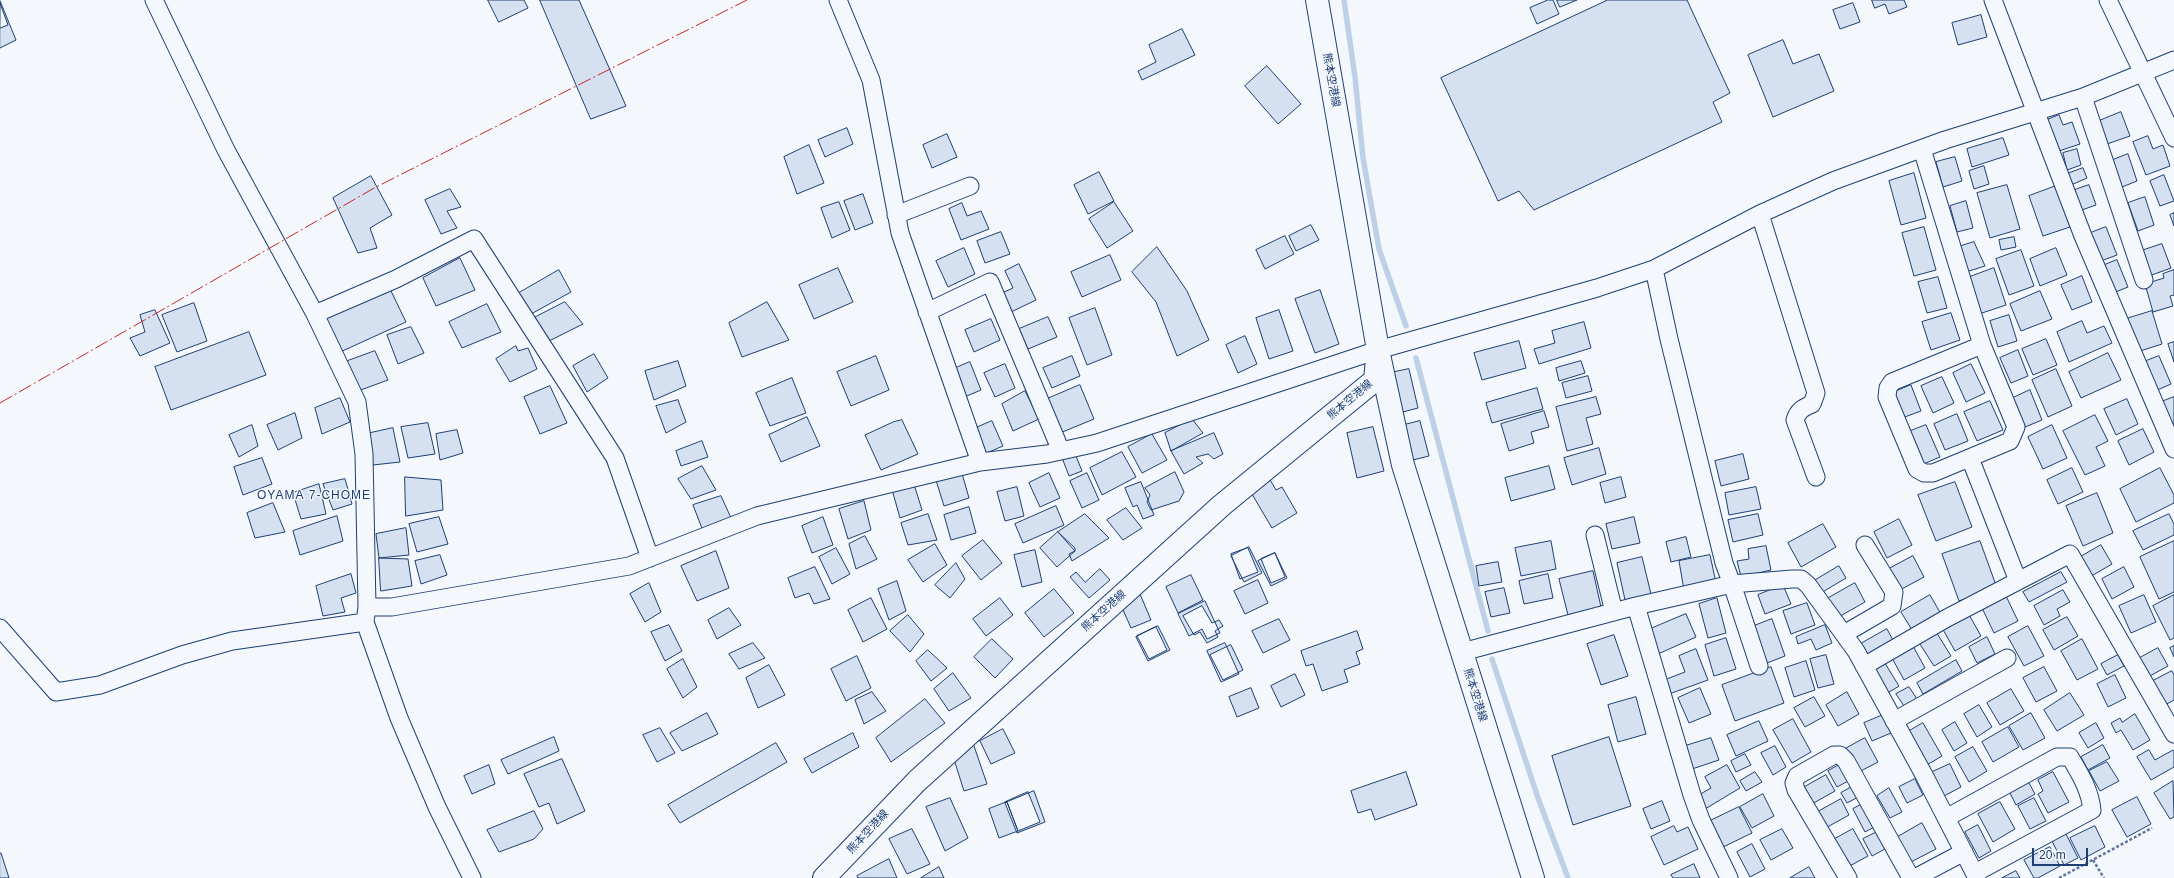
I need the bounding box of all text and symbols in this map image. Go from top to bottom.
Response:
street label: 熊本空港線 [1320,52,1342,108]
street label: 熊本空港線 [1325,377,1375,423]
district label: OYAMA 7-CHOME [257,489,371,503]
street label: 熊本空港線 [1079,588,1129,634]
street label: 熊本空港線 [1461,667,1489,723]
street label: 熊本空港線 [844,807,892,857]
scale bar [2034,840,2090,866]
text: 20 m [2039,848,2066,862]

